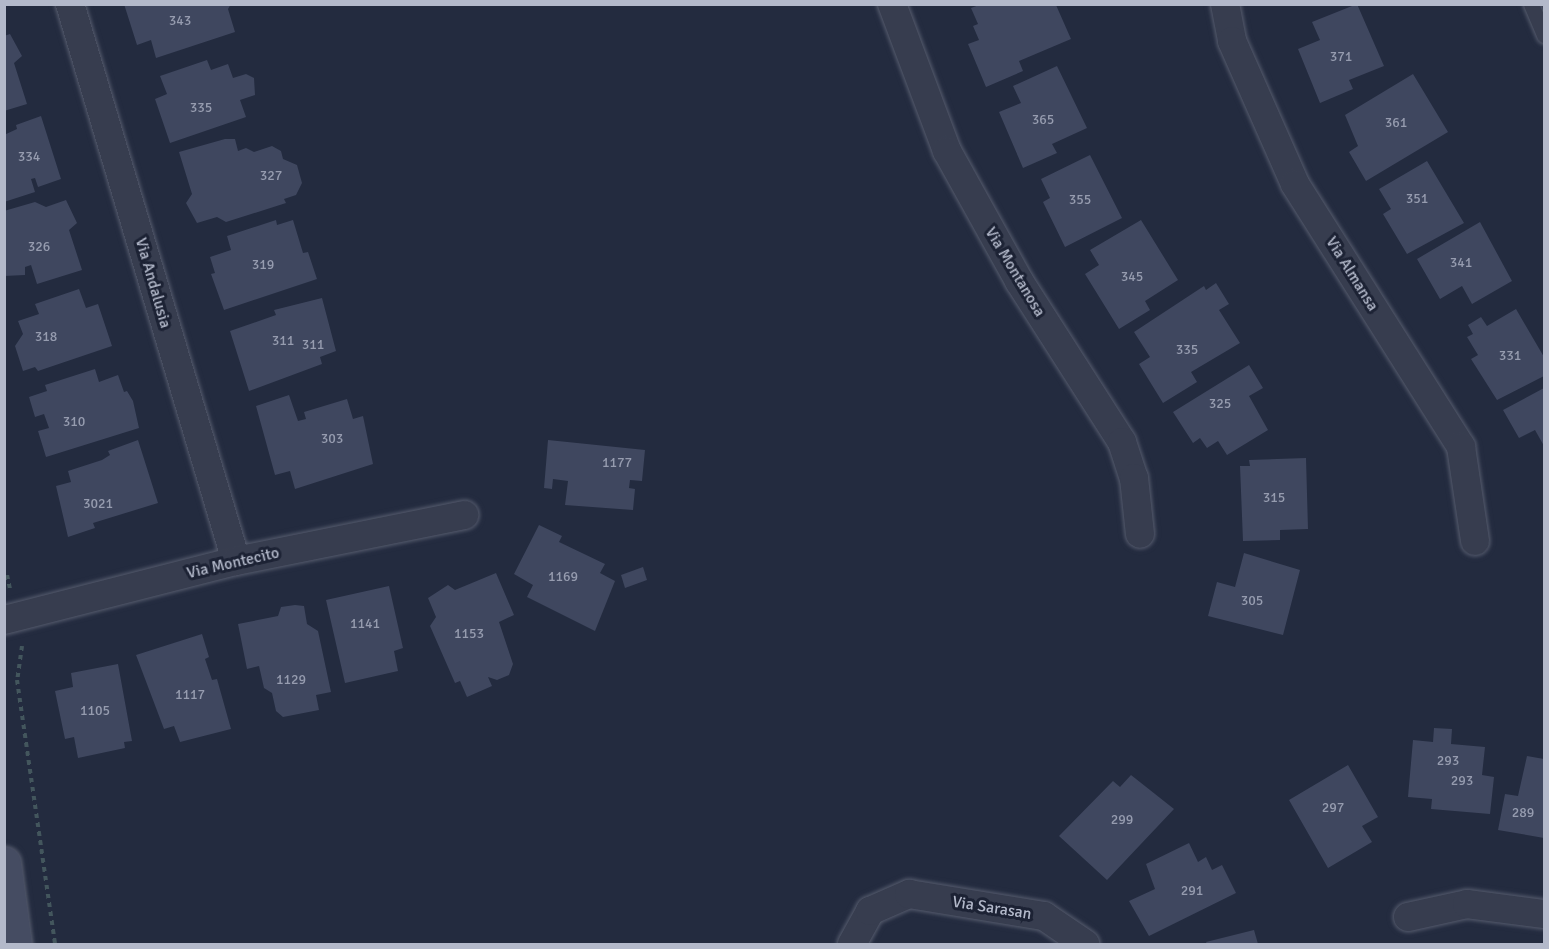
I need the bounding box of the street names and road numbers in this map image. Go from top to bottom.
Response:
street label: Via Montanosa [981,224,1049,320]
street label: Via Almansa [1322,233,1382,315]
street label: Via Andalusia [131,236,175,330]
street label: Via Montecito [185,543,281,583]
street label: Via Sarasan [951,892,1033,924]

